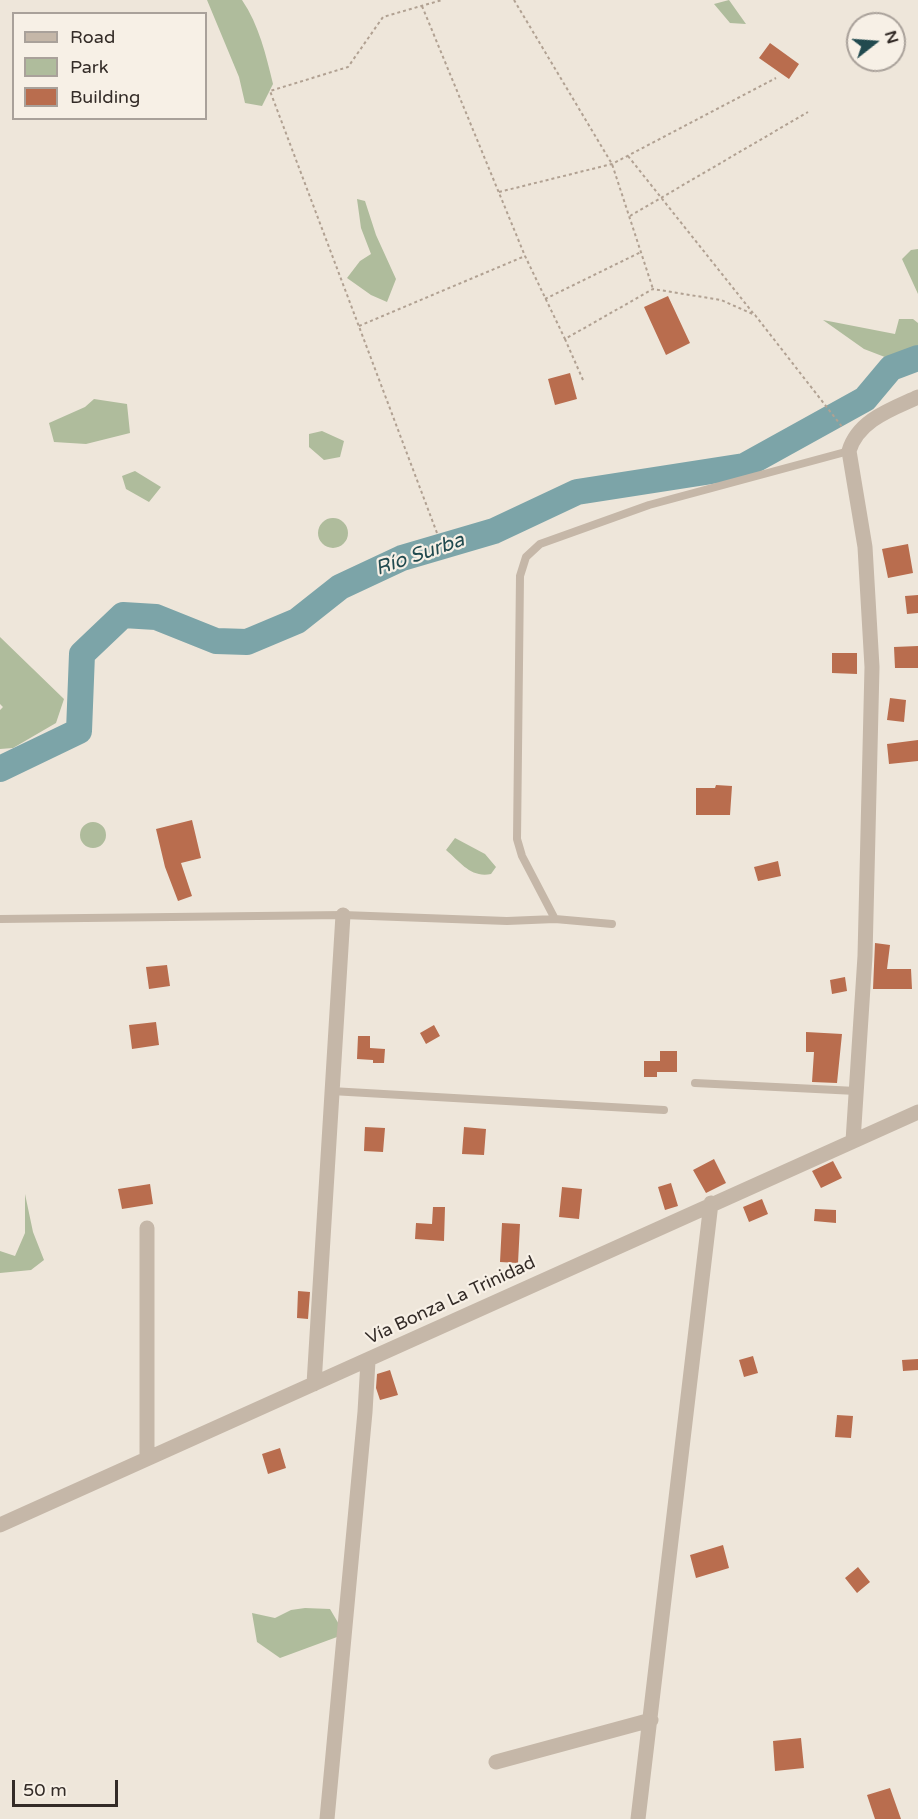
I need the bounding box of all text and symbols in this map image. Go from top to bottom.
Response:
legend [12,12,207,120]
north arrow [846,12,906,72]
text: Road [70,26,115,48]
text: N [880,28,903,46]
text: Park [70,56,108,78]
text: Building [70,86,140,108]
water label: Río Surba [372,529,468,581]
street label: Vía Bonza La Trinidad [363,1252,539,1350]
scale bar [15,1768,122,1806]
text: 50 m [23,1779,67,1801]

